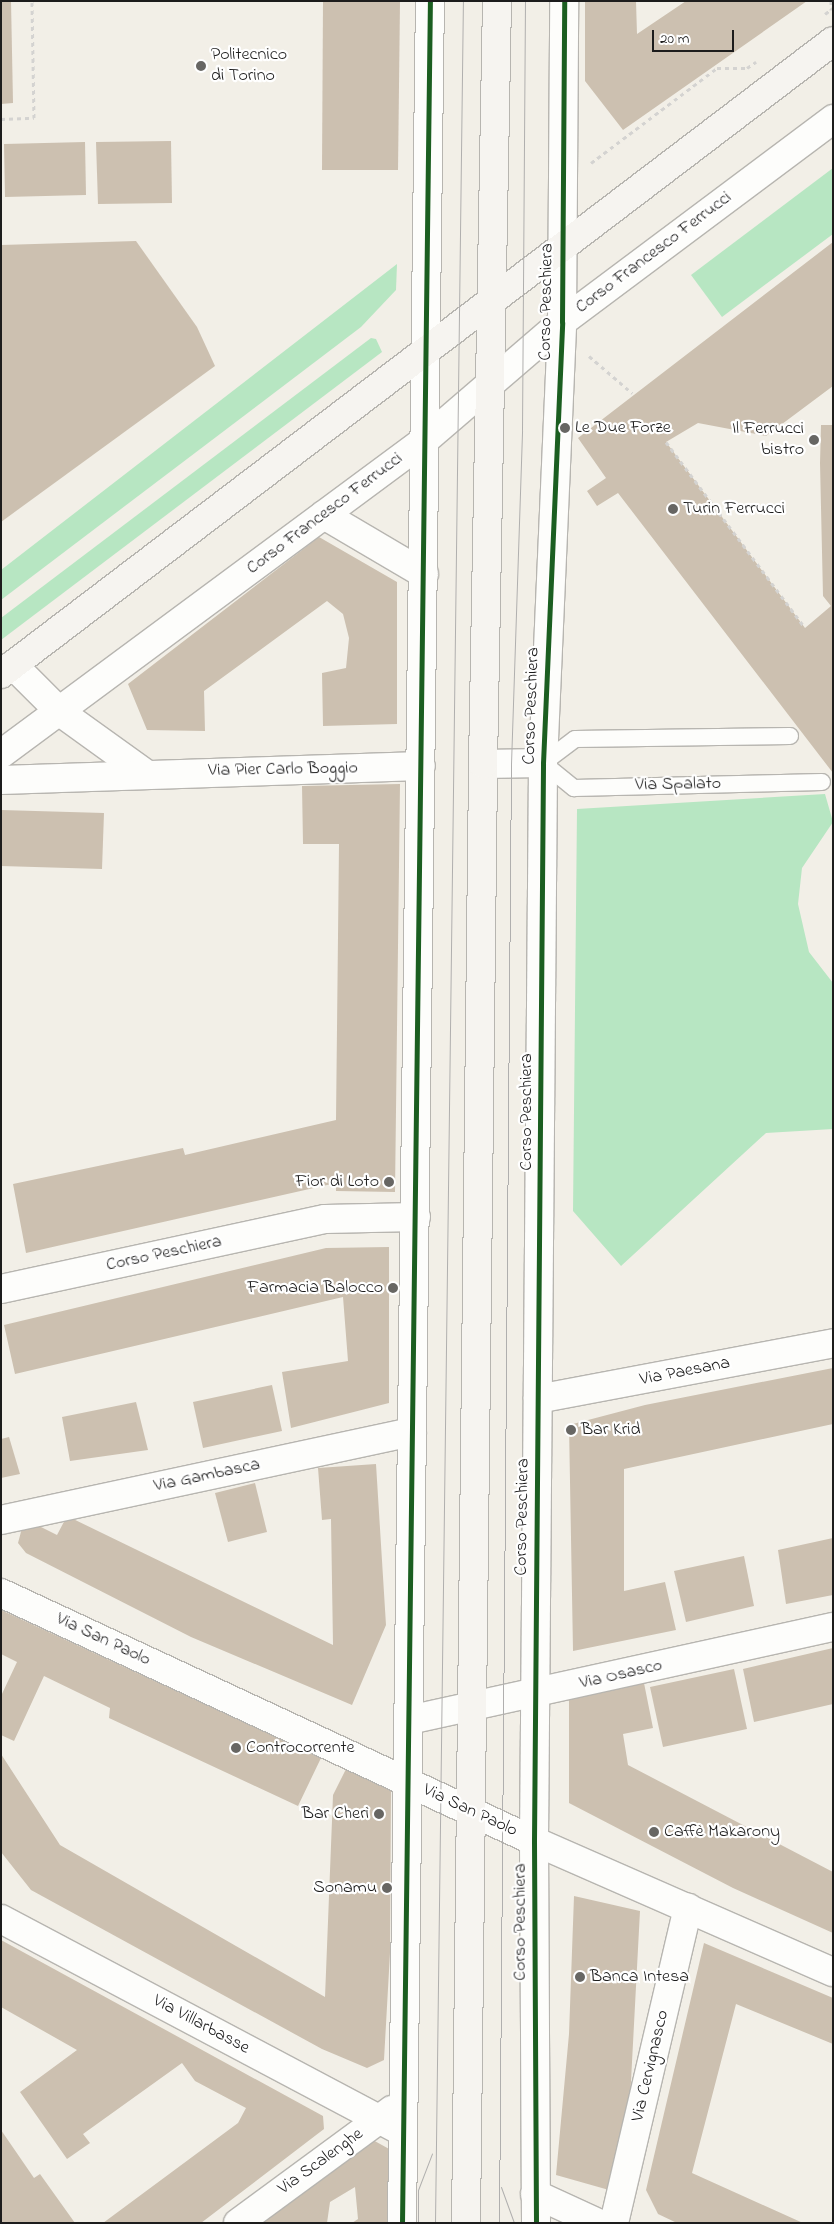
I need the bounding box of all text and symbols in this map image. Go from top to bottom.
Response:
scale bar [654,20,736,52]
text: 20 m [660,28,689,50]
place label: Politecnico di Torino [211,45,287,88]
marker: Politecnico di Torino [195,60,207,72]
street label: Corso Francesco Ferrucci [572,187,736,319]
street label: Corso Peschiera [535,243,559,361]
place label: Le Due Forze [575,417,671,439]
place label: Il Ferrucci bistro [732,419,804,462]
marker: Le Due Forze [559,422,571,434]
marker: Il Ferrucci bistro [808,434,820,446]
street label: Corso Francesco Ferrucci [243,448,407,580]
place label: Turin Ferrucci [683,498,785,520]
marker: Turin Ferrucci [667,503,679,515]
street label: Corso Peschiera [519,647,545,765]
street label: Via Pier Carlo Boggio [208,758,358,782]
street label: Via Spalato [635,773,721,797]
street label: Corso Peschiera [516,1053,538,1171]
place label: Fior di Loto [295,1171,379,1193]
marker: Fior di Loto [383,1176,395,1188]
street label: Corso Peschiera [104,1231,224,1277]
place label: Farmacia Balocco [247,1277,383,1299]
marker: Farmacia Balocco [387,1282,399,1294]
street label: Via Paesana [638,1353,732,1391]
place label: Bar Krid [581,1419,641,1441]
marker: Bar Krid [565,1424,577,1436]
street label: Via Gambasca [152,1454,262,1498]
street label: Corso Peschiera [511,1458,535,1576]
street label: Via San Paolo [52,1609,154,1671]
street label: Via Osasco [578,1655,664,1695]
place label: Controcorrente [246,1737,355,1759]
marker: Controcorrente [230,1742,242,1754]
street label: Via San Paolo [419,1780,521,1842]
place label: Bar Cherì [302,1803,369,1825]
marker: Bar Cherì [373,1808,385,1820]
place label: Caffè Makarony [664,1821,780,1843]
marker: Caffè Makarony [648,1826,660,1838]
street label: Corso Peschiera [510,1863,532,1981]
place label: Sonamu [313,1877,377,1899]
marker: Sonamu [381,1882,393,1894]
place label: Banca Intesa [590,1966,689,1988]
marker: Banca Intesa [574,1971,586,1983]
street label: Via Villarbasse [149,1990,253,2060]
street label: Via Cervignasco [628,2008,674,2124]
street label: Via Scalenghe [274,2124,368,2200]

